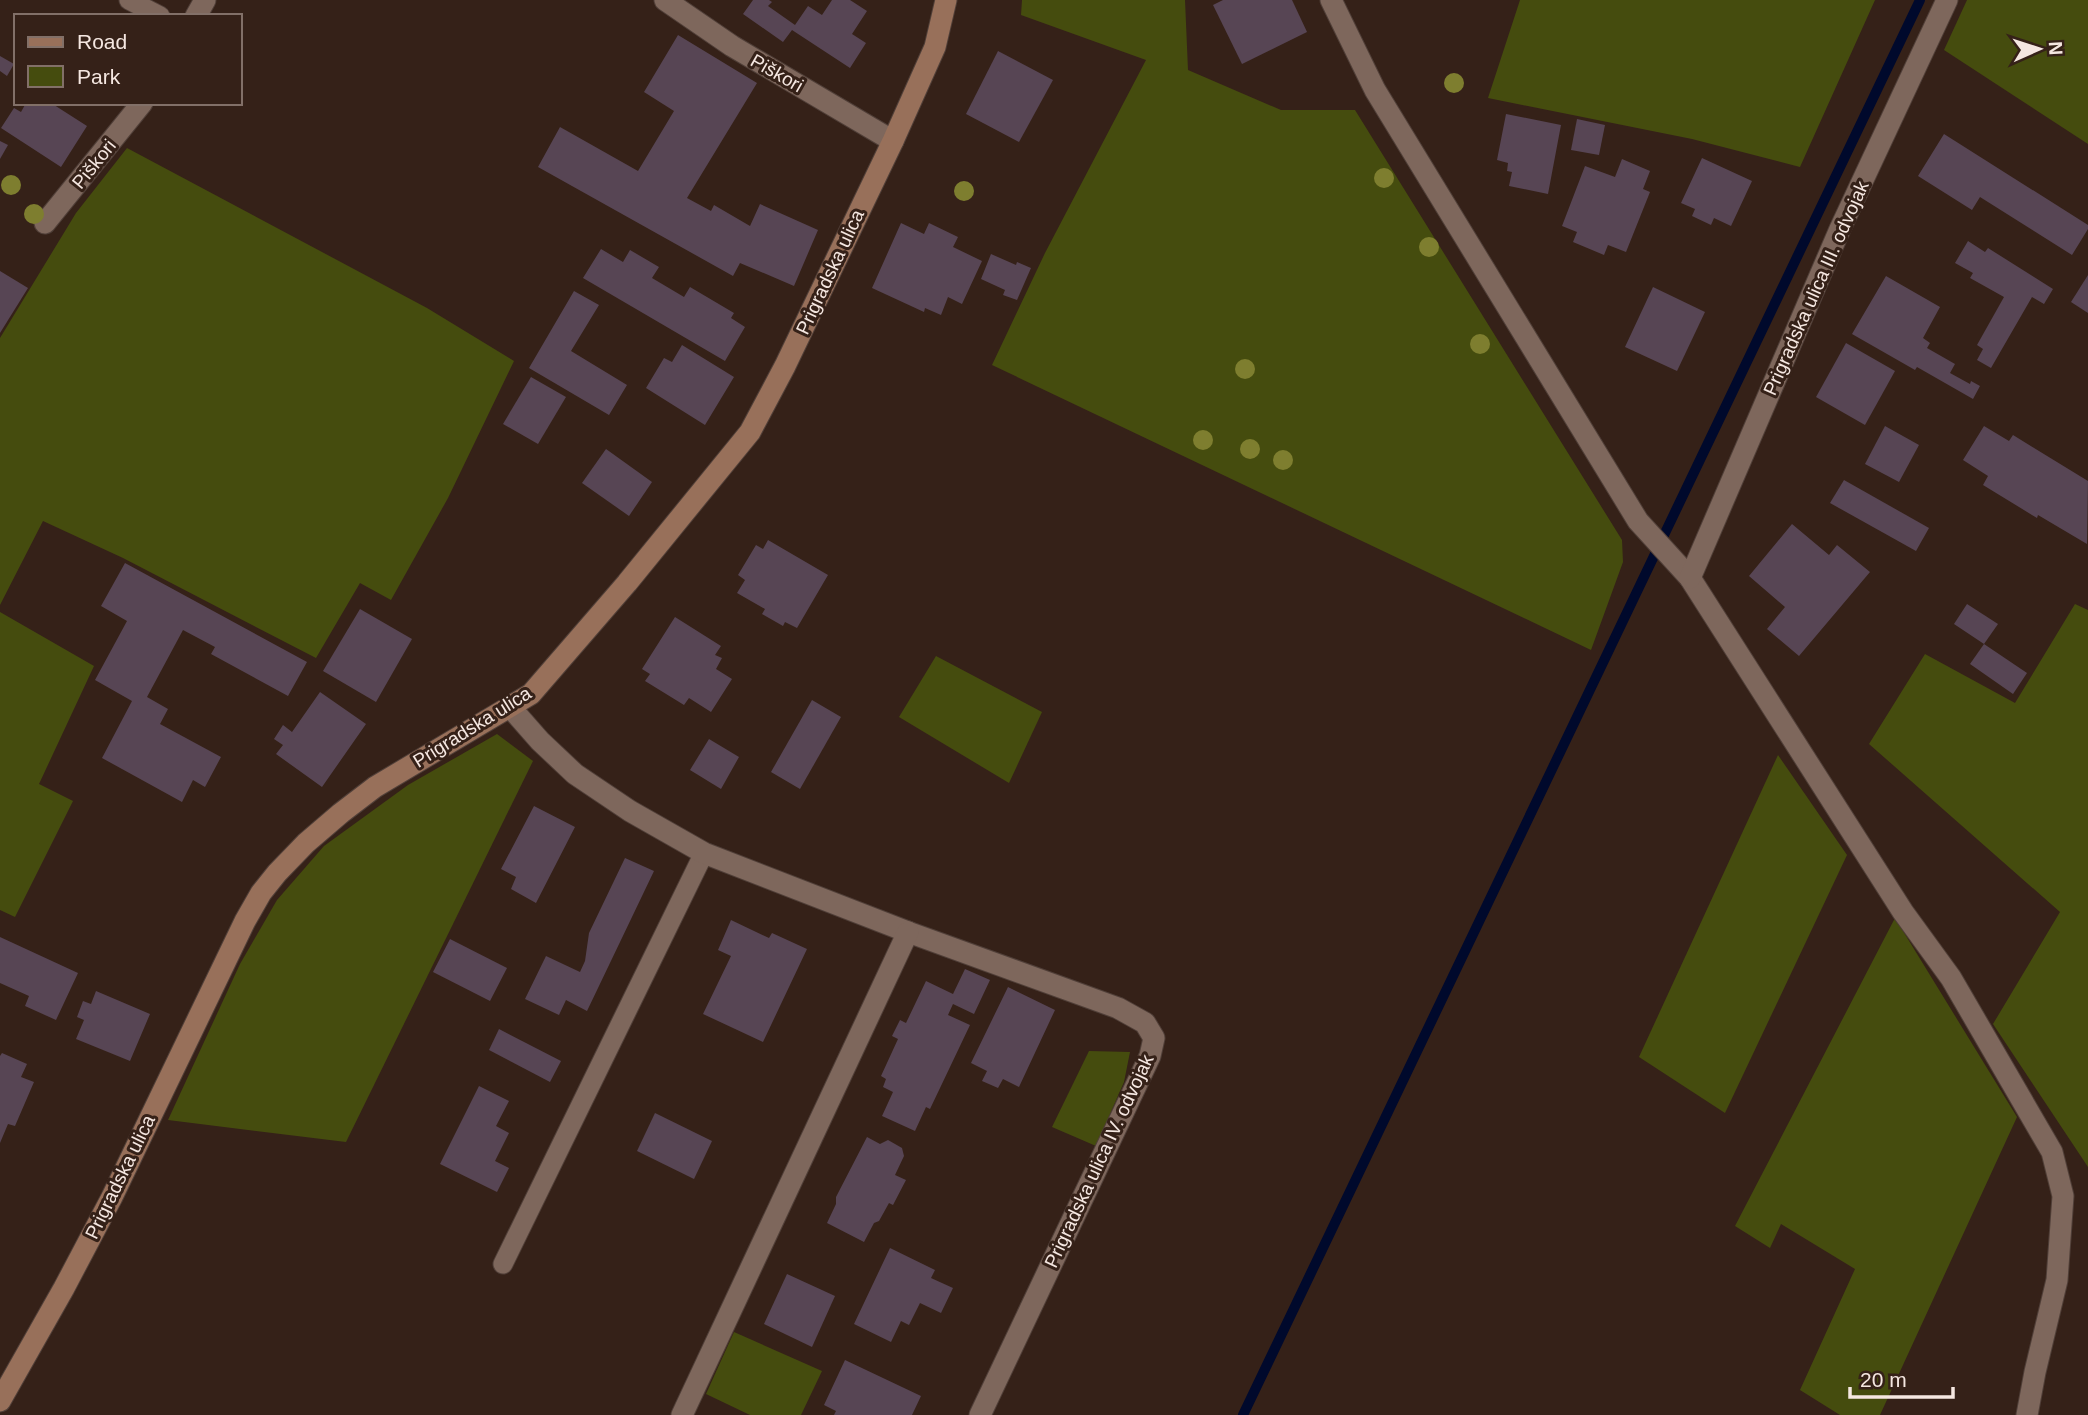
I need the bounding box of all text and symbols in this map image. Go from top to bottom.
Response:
legend [14,14,242,105]
north arrow [2004,14,2074,84]
text: Road [77,30,127,53]
text: N [2045,41,2066,56]
street label: Piškori [747,50,807,96]
text: Park [77,65,121,88]
street label: Piškori [68,135,120,193]
street label: Prigradska ulica III. odvojak [1759,177,1873,398]
street label: Prigradska ulica [792,206,868,338]
street label: Prigradska ulica [409,682,535,772]
street label: Prigradska ulica IV. odvojak [1040,1051,1158,1271]
street label: Prigradska ulica [81,1111,159,1242]
scale bar [1850,1356,1953,1400]
text: 20 m [1860,1368,1907,1391]

